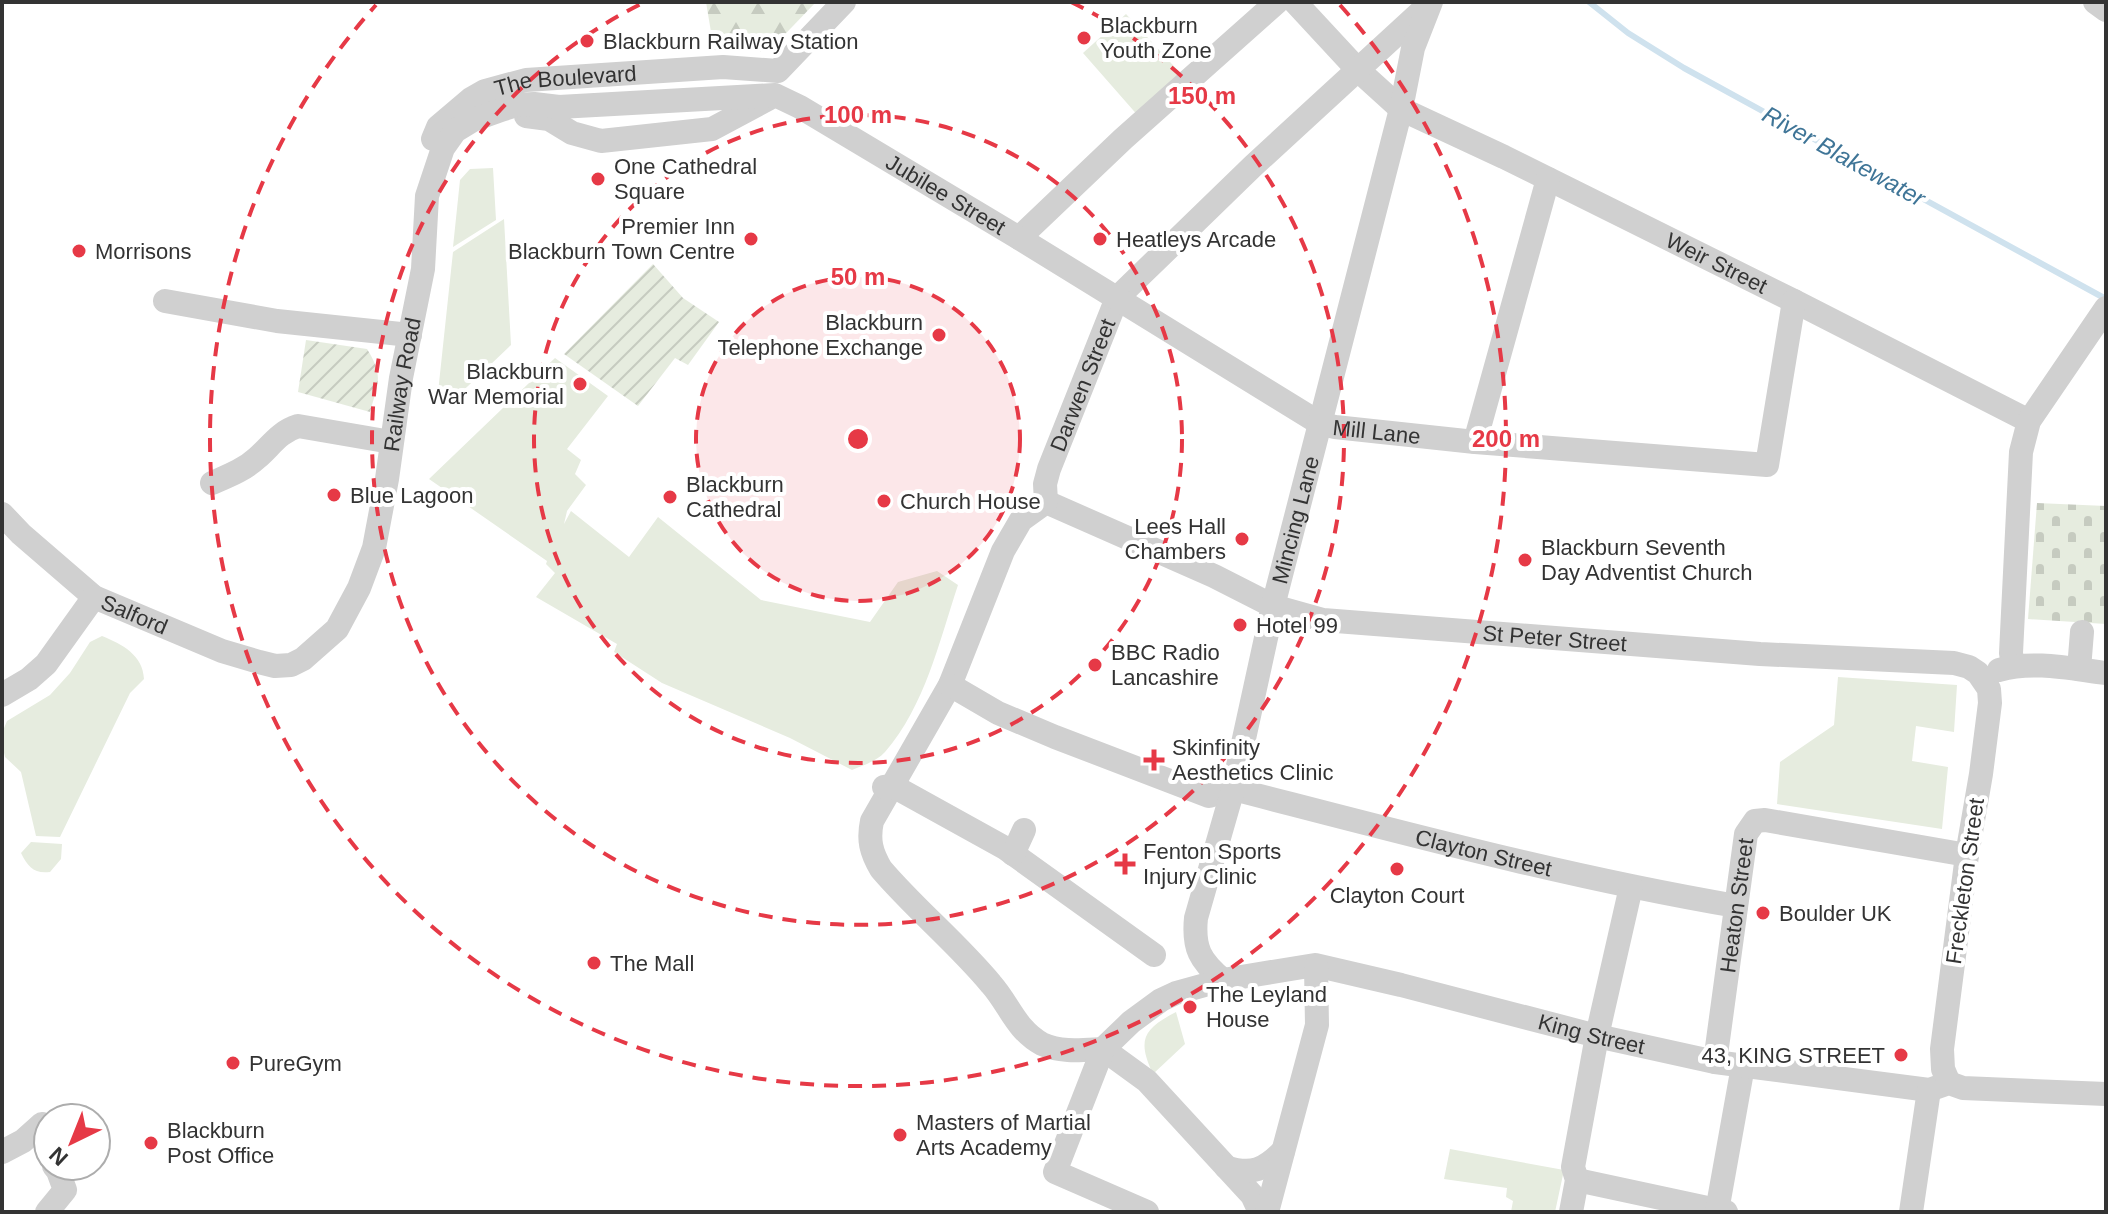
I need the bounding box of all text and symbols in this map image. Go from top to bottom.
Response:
place label: Blackburn Youth Zone [1100,13,1212,63]
place label: Blackburn Railway Station [603,29,859,54]
marker: Blackburn Youth Zone [1075,29,1093,47]
marker: Blackburn Railway Station [578,32,596,50]
street label: The Boulevard [491,60,637,100]
text: 150 m [1168,82,1236,109]
water label: River Blakewater [1758,100,1931,212]
text: 100 m [824,101,892,128]
street label: Jubilee Street [882,149,1010,240]
place label: One Cathedral Square [614,154,757,204]
marker: One Cathedral Square [589,170,607,188]
place label: Premier Inn Blackburn Town Centre [508,214,735,264]
place label: Heatleys Arcade [1116,227,1276,252]
street label: Weir Street [1662,227,1772,298]
marker: Premier Inn Blackburn Town Centre [742,230,760,248]
marker: Heatleys Arcade [1091,230,1109,248]
place label: Morrisons [95,239,192,264]
marker: Morrisons [70,242,88,260]
text: 50 m [831,263,885,290]
place label: Blackburn Telephone Exchange [718,310,923,360]
street label: Railway Road [378,315,425,453]
street label: Darwen Street [1045,315,1120,455]
marker: Blackburn Telephone Exchange [930,326,948,344]
place label: Blackburn War Memorial [428,359,564,409]
marker: Blackburn War Memorial [571,375,589,393]
street label: Mill Lane [1332,414,1422,449]
centre of rings [844,425,872,453]
text: 200 m [1472,425,1540,452]
street label: Mincing Lane [1267,453,1324,586]
place label: Blackburn Cathedral [686,472,784,522]
place label: Blue Lagoon [350,483,474,508]
marker: Blue Lagoon [325,486,343,504]
marker: Blackburn Cathedral [661,488,679,506]
place label: Church House [900,489,1041,514]
marker: Church House [875,492,893,510]
place label: Lees Hall Chambers [1125,514,1226,564]
marker: Lees Hall Chambers [1233,530,1251,548]
place label: Blackburn Seventh Day Adventist Church [1541,535,1753,585]
marker: Blackburn Seventh Day Adventist Church [1516,551,1534,569]
street label: Salford [98,589,172,639]
place label: Hotel 99 [1256,613,1338,638]
marker: Hotel 99 [1231,616,1249,634]
street label: St Peter Street [1482,620,1628,656]
place label: BBC Radio Lancashire [1111,640,1220,690]
marker: BBC Radio Lancashire [1086,656,1104,674]
place label: Skinfinity Aesthetics Clinic [1172,735,1333,785]
marker: Skinfinity Aesthetics Clinic [1143,749,1165,771]
street label: Freckleton Street [1941,796,1989,966]
street label: Clayton Street [1413,824,1554,881]
street label: Heaton Street [1715,836,1758,974]
place label: Fenton Sports Injury Clinic [1143,839,1281,889]
marker: Fenton Sports Injury Clinic [1114,853,1136,875]
marker: Clayton Court [1388,860,1406,878]
place label: Clayton Court [1330,883,1464,908]
place label: Boulder UK [1779,901,1892,926]
marker: Boulder UK [1754,904,1772,922]
place label: The Mall [610,951,694,976]
marker: The Mall [585,954,603,972]
place label: The Leyland House [1206,982,1327,1032]
marker: The Leyland House [1181,998,1199,1016]
street label: King Street [1536,1009,1647,1059]
place label: 43, KING STREET [1702,1043,1885,1068]
marker: 43, KING STREET [1892,1046,1910,1064]
place label: PureGym [249,1051,342,1076]
marker: PureGym [224,1054,242,1072]
north arrow [32,1102,112,1182]
place label: Masters of Martial Arts Academy [916,1110,1091,1160]
place label: Blackburn Post Office [167,1118,274,1168]
marker: Masters of Martial Arts Academy [891,1126,909,1144]
marker: Blackburn Post Office [142,1134,160,1152]
text: N [44,1142,73,1171]

